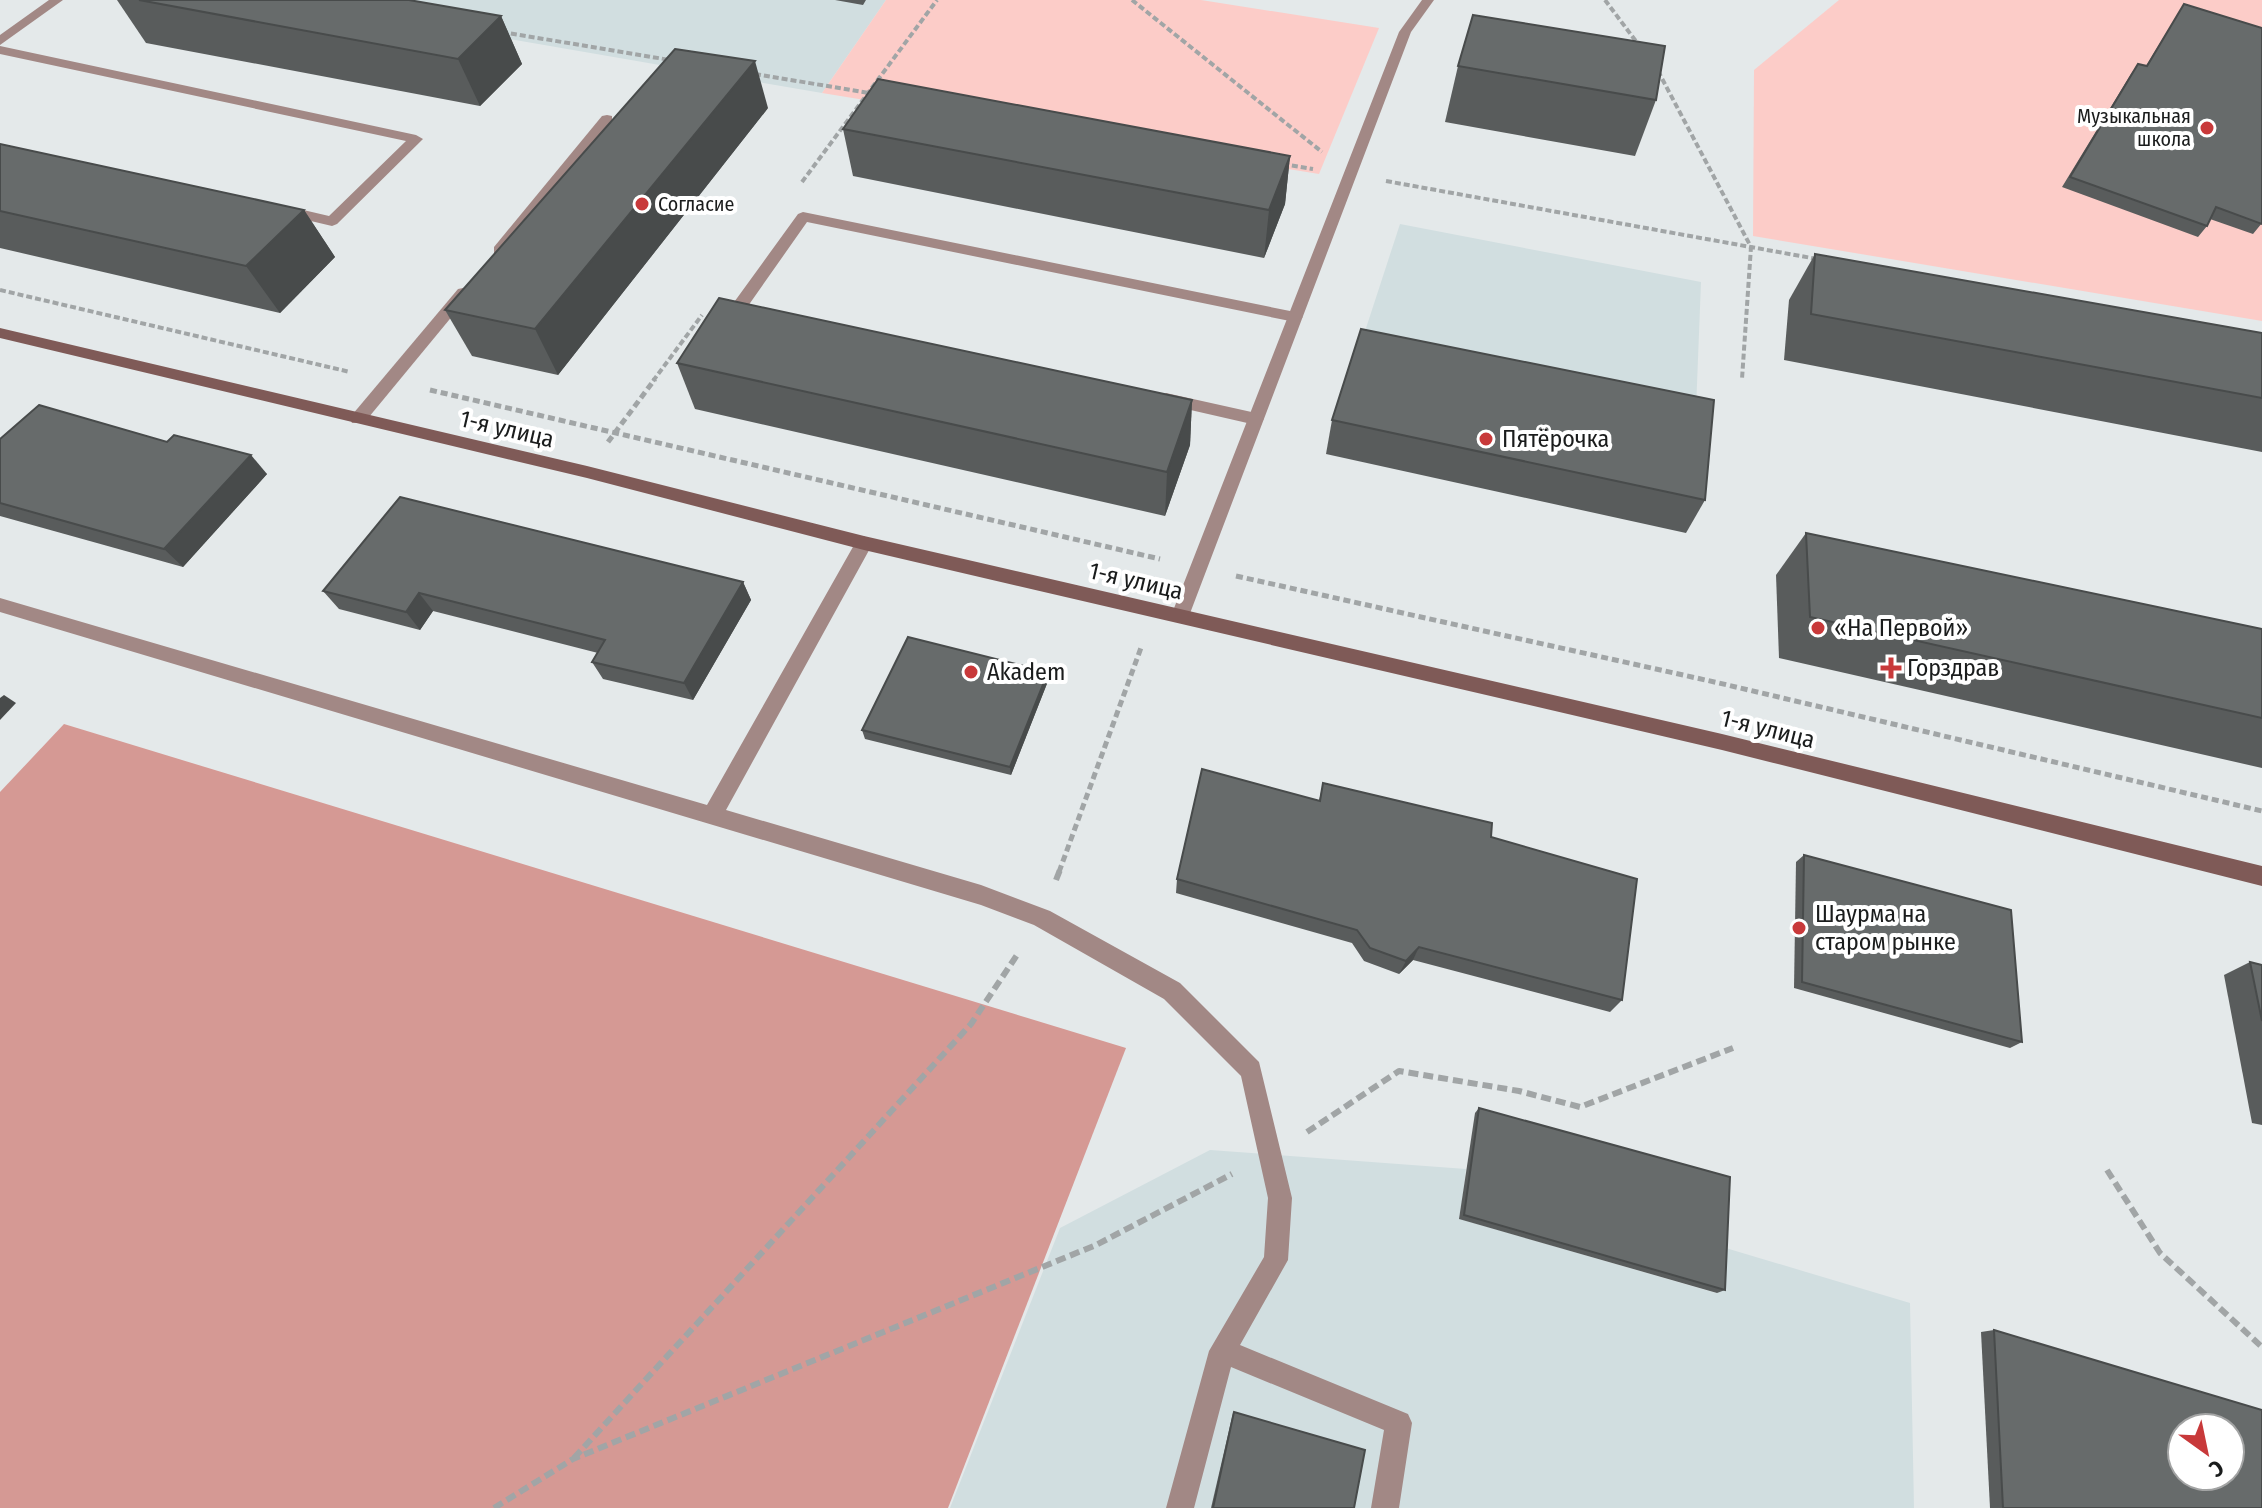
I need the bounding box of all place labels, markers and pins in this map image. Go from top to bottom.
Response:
place label: Музыкальная школа [2077,104,2191,151]
marker: Музыкальная школа [2198,119,2216,137]
place label: Согласие [658,192,734,216]
marker: Согласие [633,195,651,213]
place label: Пятёрочка [1502,425,1609,453]
marker: Пятёрочка [1477,430,1495,448]
place label: «На Первой» [1834,614,1968,642]
marker: «На Первой» [1809,619,1827,637]
place label: Горздрав [1907,654,1999,682]
place label: Akadem [987,658,1065,686]
marker: Горздрав [1882,659,1900,677]
marker: Akadem [962,663,980,681]
place label: Шаурма на старом рынке [1815,900,1956,956]
marker: Шаурма на старом рынке [1790,919,1808,937]

